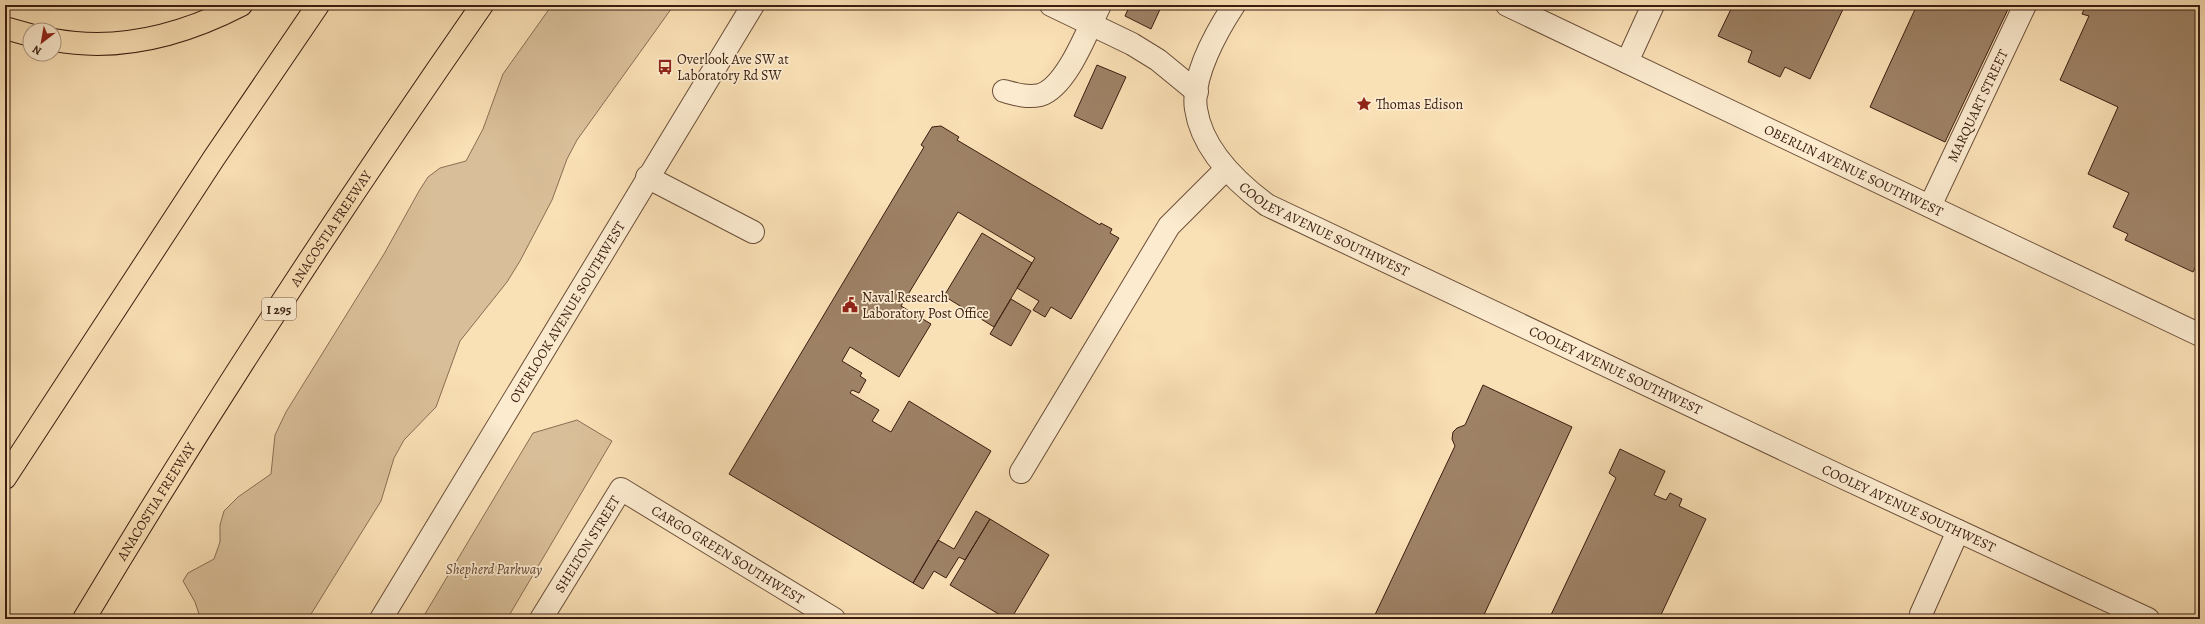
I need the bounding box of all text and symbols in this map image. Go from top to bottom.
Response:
north arrow [22,22,62,62]
text: N [30,42,44,59]
street label: MARQUART STREET [1943,46,2013,165]
place label: Overlook Ave SW at Laboratory Rd SW [677,50,789,85]
bus stop icon: Overlook Ave SW at Laboratory Rd SW [656,58,674,76]
place icon: Thomas Edison [1355,95,1373,113]
place label: Thomas Edison [1376,95,1463,114]
street label: OBERLIN AVENUE SOUTHWEST [1761,120,1946,221]
street label: ANACOSTIA FREEWAY [285,167,377,291]
street label: COOLEY AVENUE SOUTHWEST [1235,177,1413,281]
street label: OVERLOOK AVENUE SOUTHWEST [505,218,630,407]
place label: Naval Research Laboratory Post Office [862,288,989,323]
public building icon: Naval Research Laboratory Post Office [841,296,859,314]
road number: I 295 [262,298,296,320]
street label: COOLEY AVENUE SOUTHWEST [1526,321,1706,420]
street label: ANACOSTIA FREEWAY [112,438,200,565]
street label: COOLEY AVENUE SOUTHWEST [1819,460,1999,557]
street label: SHELTON STREET [550,492,625,596]
street label: CARGO GREEN SOUTHWEST [648,501,808,609]
park label: Shepherd Parkway [446,560,542,579]

